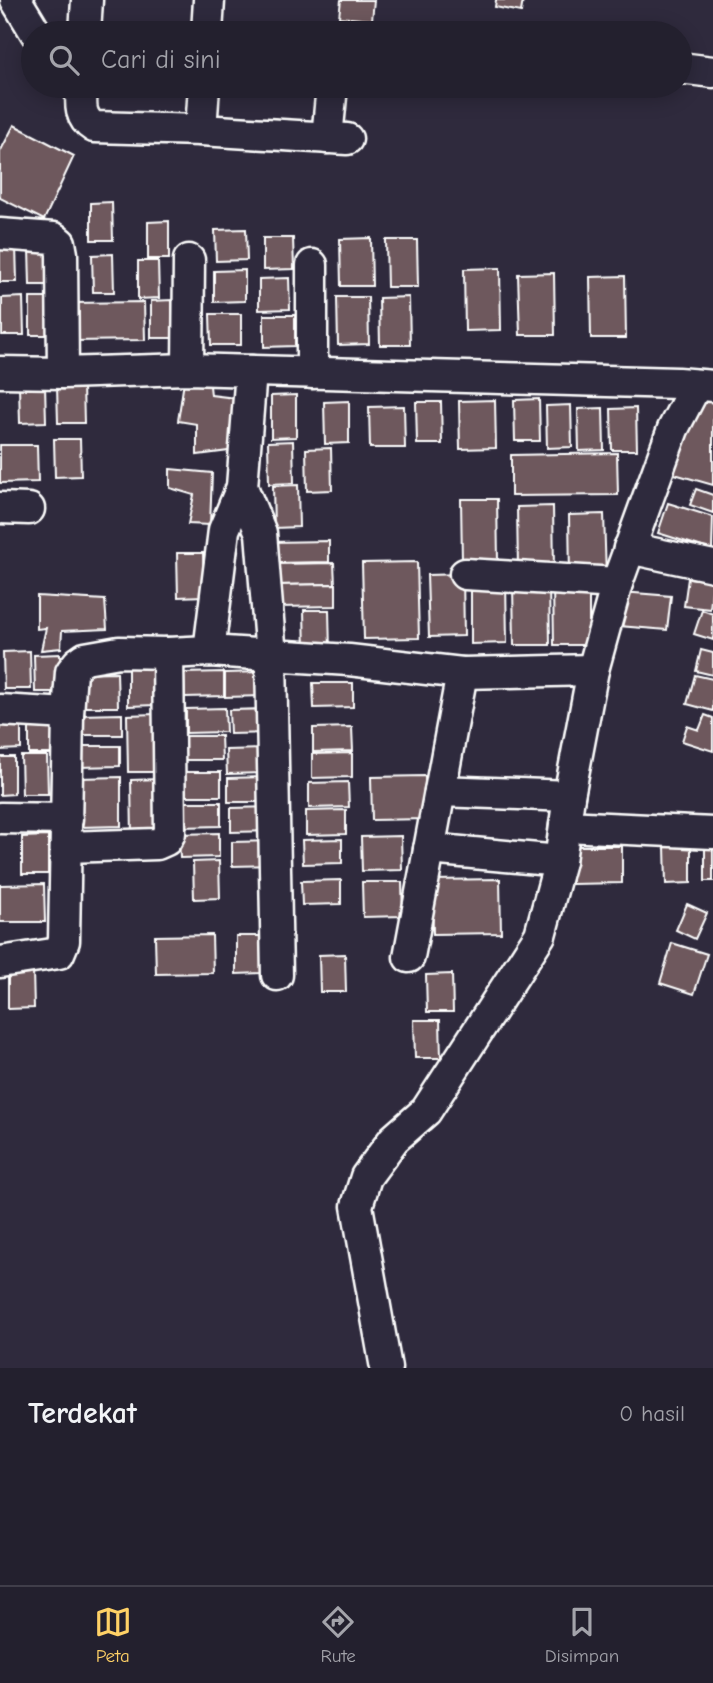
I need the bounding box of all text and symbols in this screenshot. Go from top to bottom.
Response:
search box [21,21,692,98]
icon: search [45,41,83,79]
text: Cari di sini [101,45,221,75]
text: Terdekat [28,1396,137,1431]
text: 0 hasil [619,1400,685,1427]
tab: Peta [94,1603,132,1667]
tab: Rute [319,1603,357,1667]
tab: Disimpan [545,1603,619,1667]

